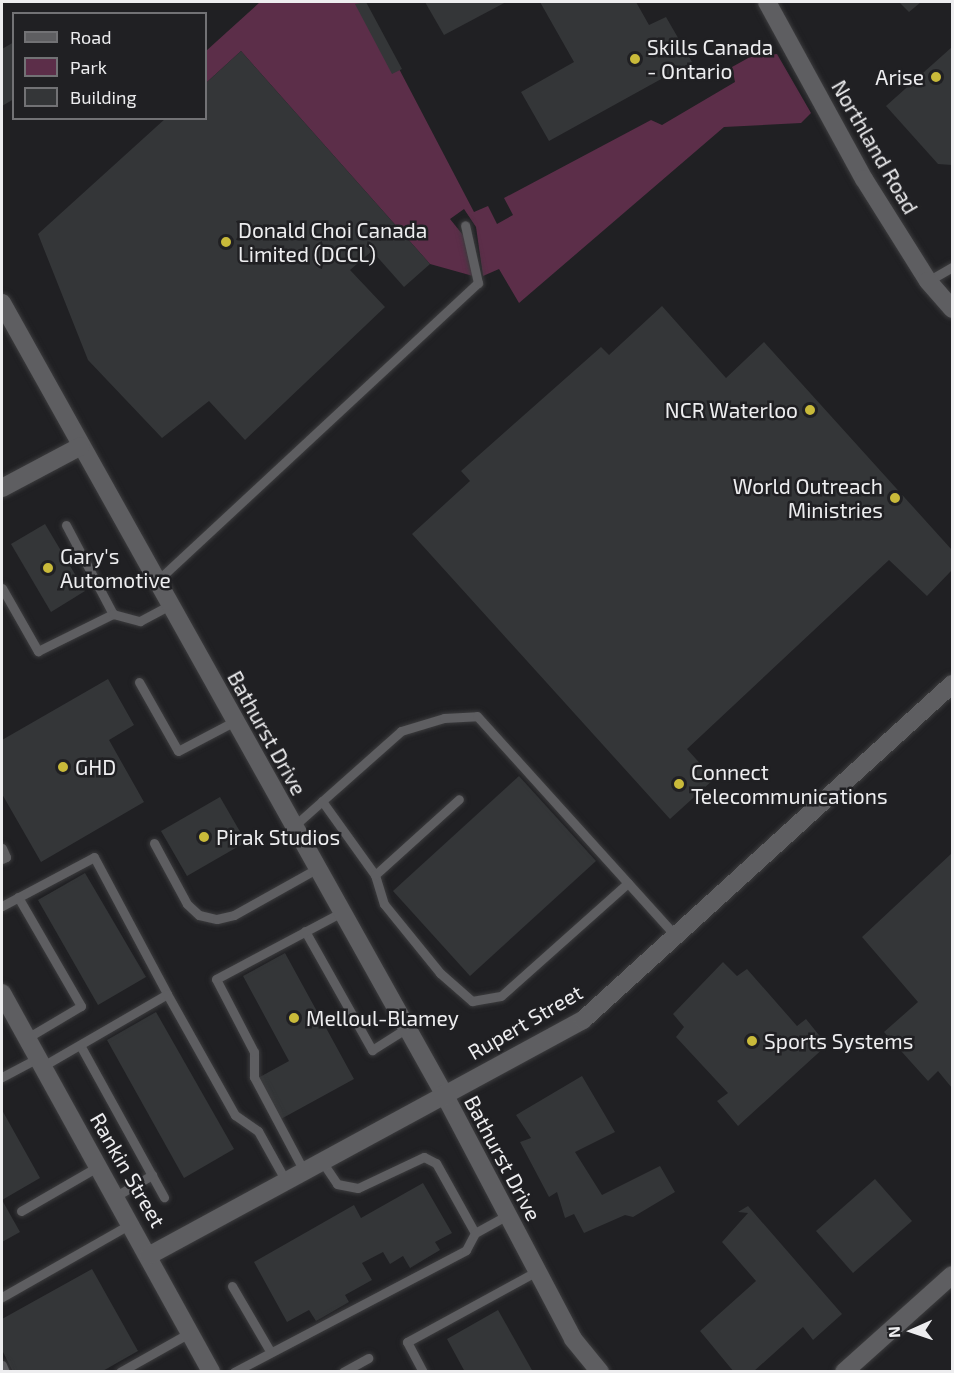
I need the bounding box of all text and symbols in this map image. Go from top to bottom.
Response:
legend [12,12,207,120]
text: Road [70,26,111,48]
place label: Skills Canada - Ontario [647,34,773,84]
marker: Skills Canada - Ontario [628,52,642,66]
text: Park [70,56,107,78]
place label: Arise [875,64,924,90]
marker: Arise [929,70,943,84]
street label: Northland Road [826,76,924,218]
text: Building [70,86,137,108]
place label: Donald Choi Canada Limited (DCCL) [238,217,427,267]
marker: Donald Choi Canada Limited (DCCL) [219,235,233,249]
place label: NCR Waterloo [665,397,798,423]
marker: NCR Waterloo [803,403,817,417]
place label: World Outreach Ministries [733,473,883,523]
marker: World Outreach Ministries [888,491,902,505]
place label: Gary's Automotive [60,543,171,593]
marker: Gary's Automotive [41,561,55,575]
street label: Bathurst Drive [222,666,312,800]
place label: GHD [75,754,116,780]
place label: Connect Telecommunications [691,759,888,809]
marker: GHD [56,760,70,774]
marker: Connect Telecommunications [672,777,686,791]
place label: Pirak Studios [216,824,340,850]
marker: Pirak Studios [197,830,211,844]
street label: Rupert Street [463,979,587,1065]
place label: Melloul-Blamey [306,1005,459,1031]
marker: Melloul-Blamey [287,1011,301,1025]
place label: Sports Systems [764,1028,913,1054]
marker: Sports Systems [745,1034,759,1048]
street label: Bathurst Drive [459,1091,547,1225]
street label: Rankin Street [85,1108,171,1232]
north arrow [882,1301,942,1361]
text: N [884,1326,903,1338]

